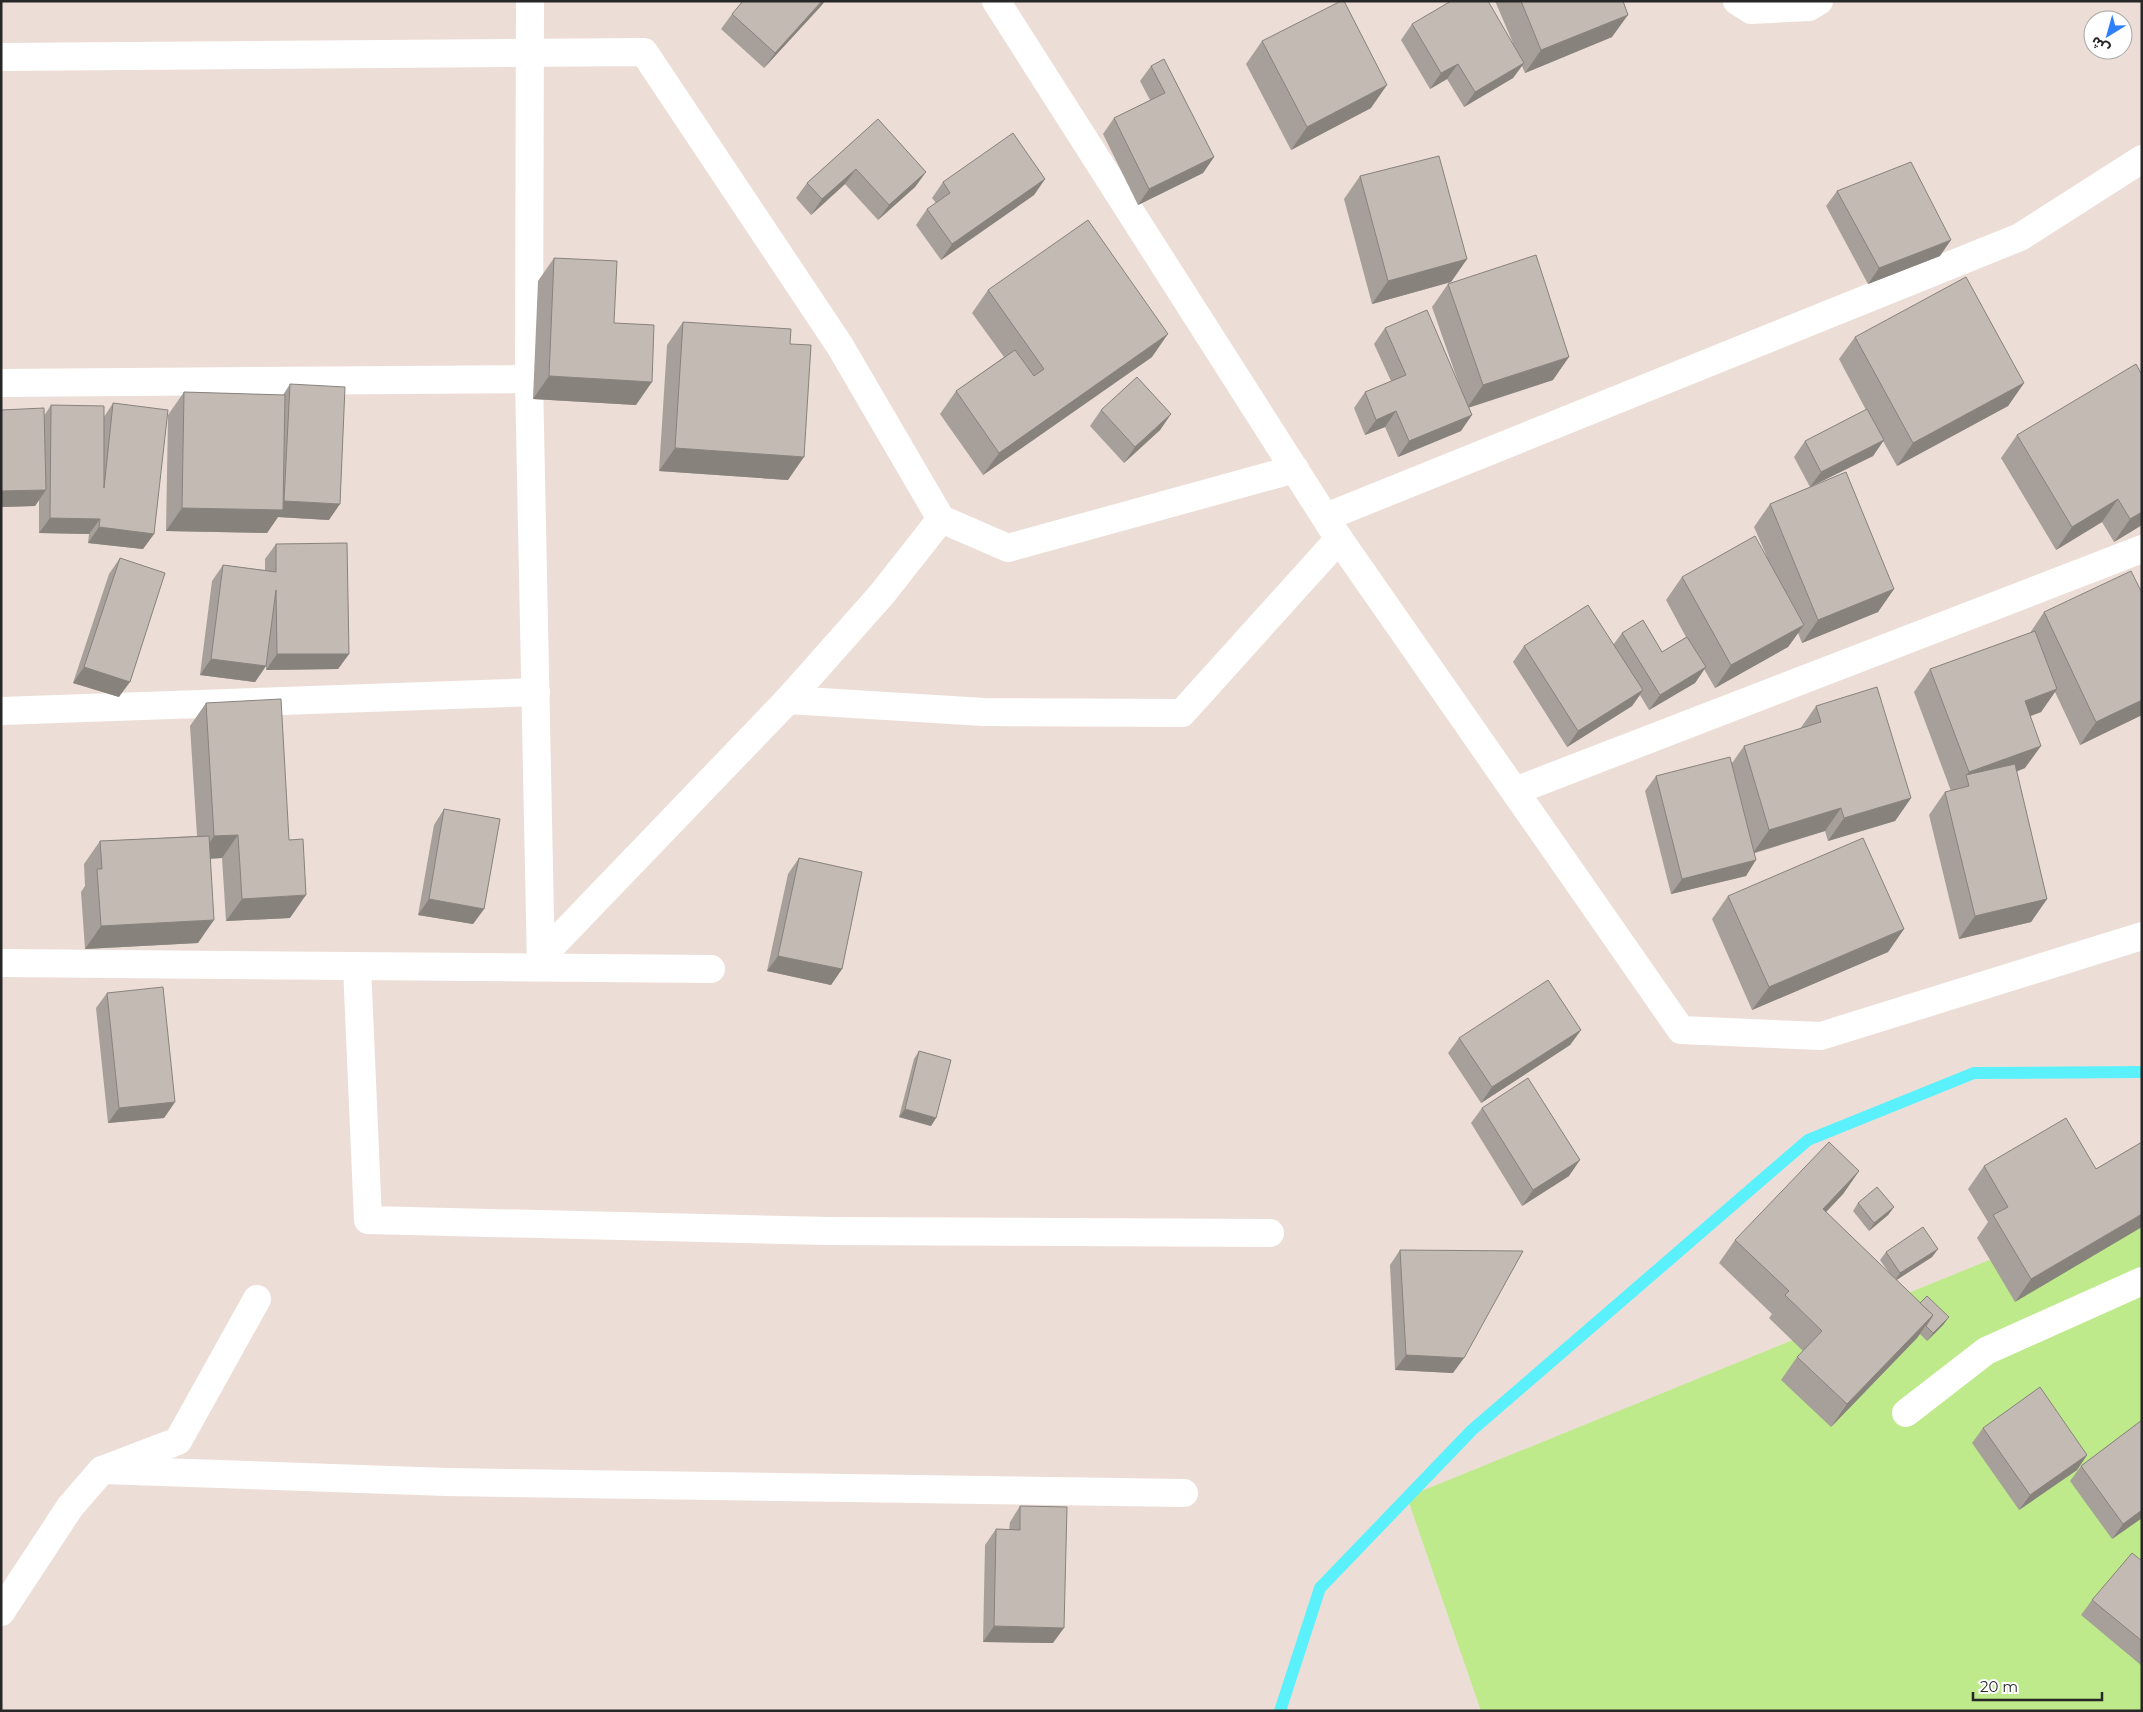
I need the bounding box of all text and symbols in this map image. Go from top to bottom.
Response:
north arrow [2083,10,2133,60]
text: ش [2087,32,2113,58]
scale bar [1973,1670,2102,1702]
text: 20 m [1980,1677,2018,1696]

